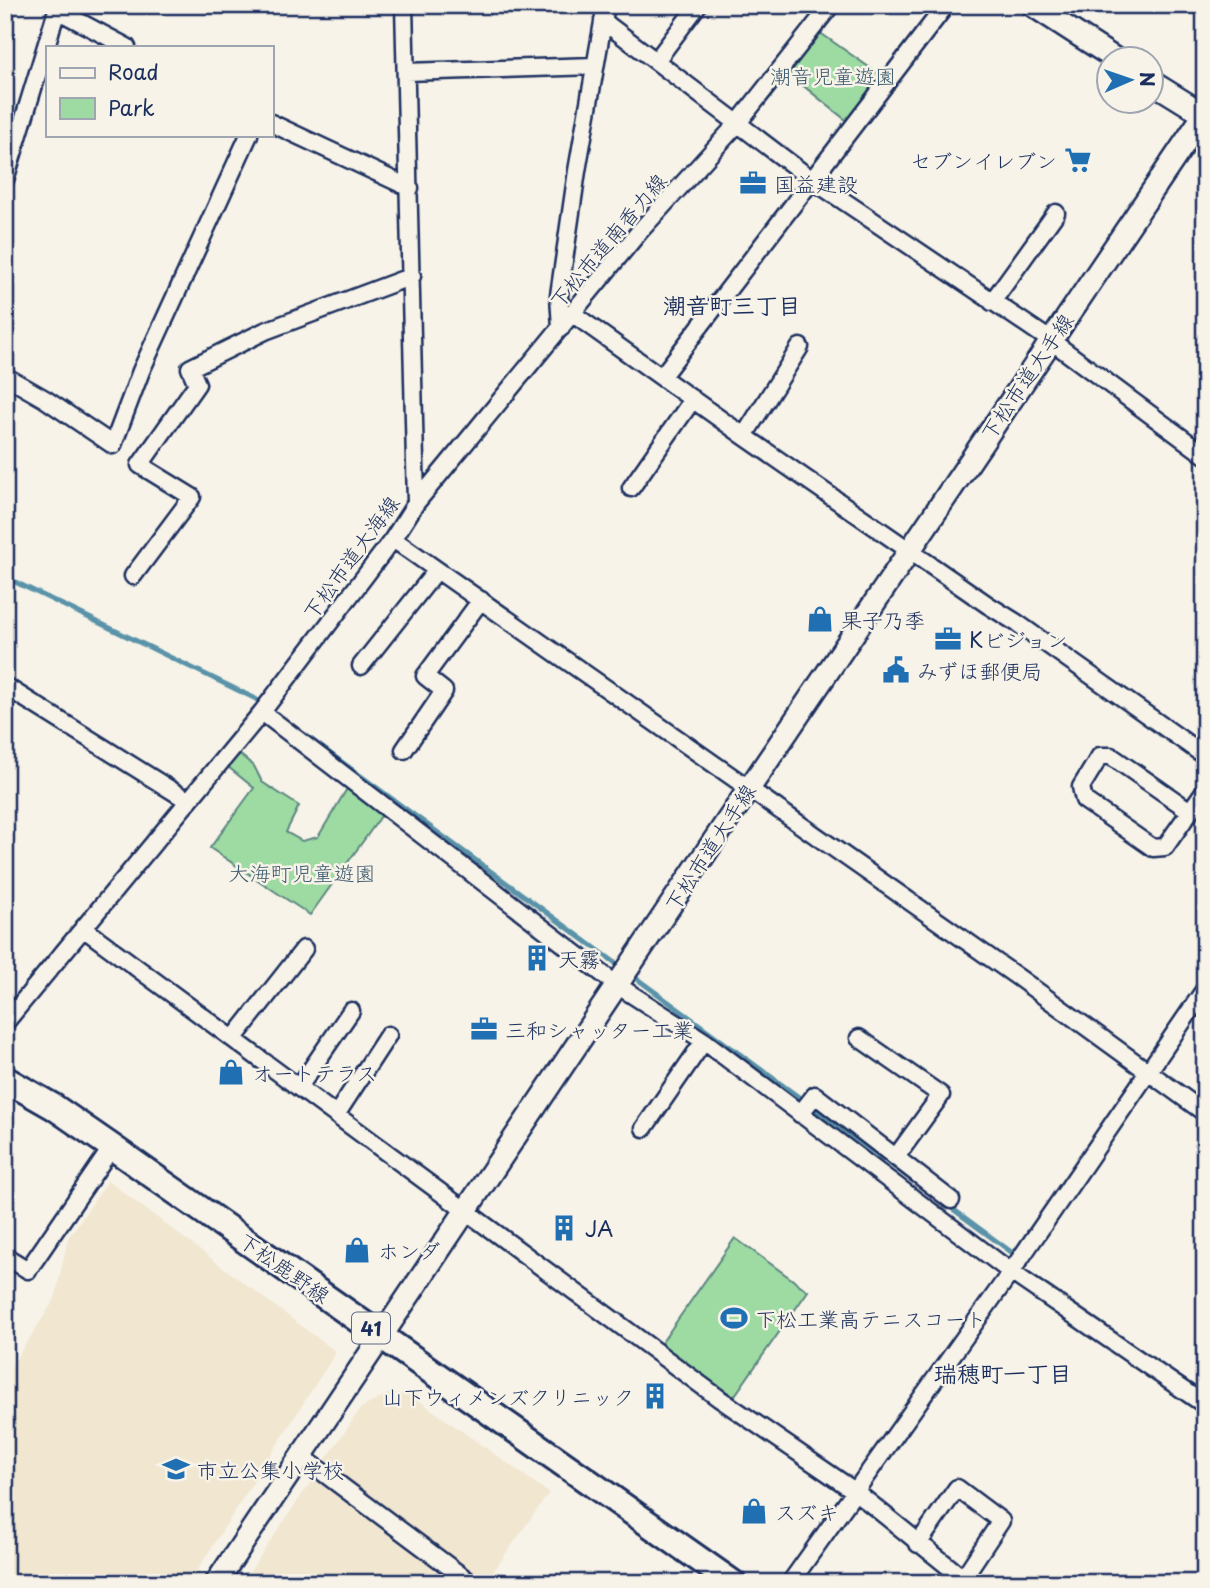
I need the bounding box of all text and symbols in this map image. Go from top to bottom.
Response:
legend [46,46,273,136]
north arrow [1094,46,1164,116]
text: Road [108,55,159,87]
park label: 潮音児童遊園 [770,59,896,91]
text: N [1134,71,1162,87]
text: Park [108,91,155,123]
place label: セブンイレブン [910,144,1057,176]
supermarket icon: セブンイレブン [1063,145,1093,175]
street label: 下松市道南香力線 [541,165,673,315]
place label: 国益建設 [774,167,858,199]
office icon: 国益建設 [738,168,768,198]
district label: 潮音町三丁目 [663,287,801,322]
street label: 下松市道大手線 [972,306,1080,446]
street label: 下松市道大海線 [294,488,406,626]
place label: 果子乃季 [841,603,925,635]
shop icon: 果子乃季 [805,604,835,634]
place label: Kビジョン [969,623,1067,655]
office icon: Kビジョン [933,624,963,654]
place label: みずほ郵便局 [917,654,1042,686]
public building icon: みずほ郵便局 [881,655,911,685]
street label: 下松市道大手線 [656,777,762,917]
park label: 大海町児童遊園 [229,856,376,888]
place label: 天霧 [558,942,600,974]
building icon: 天霧 [522,943,552,973]
place label: 三和シャッター工業 [505,1013,694,1045]
office icon: 三和シャッター工業 [469,1014,499,1044]
place label: オートテラス [252,1056,377,1088]
shop icon: オートテラス [216,1057,246,1087]
place label: JA [585,1212,613,1244]
building icon: JA [549,1213,579,1243]
street label: 下松鹿野線 [233,1224,337,1310]
place label: ホンダ [378,1234,440,1266]
shop icon: ホンダ [342,1235,372,1265]
place label: 下松工業高テニスコート [755,1302,986,1334]
sports icon: 下松工業高テニスコート [719,1303,749,1333]
road number: 41 [352,1312,390,1344]
district label: 瑞穂町一丁目 [934,1355,1072,1390]
place label: 山下ウィメンズクリニック [382,1380,634,1412]
building icon: 山下ウィメンズクリニック [640,1381,670,1411]
place label: 市立公集小学校 [197,1453,344,1485]
school or university icon: 市立公集小学校 [161,1454,191,1484]
place label: スズキ [775,1495,839,1527]
shop icon: スズキ [739,1496,769,1526]

